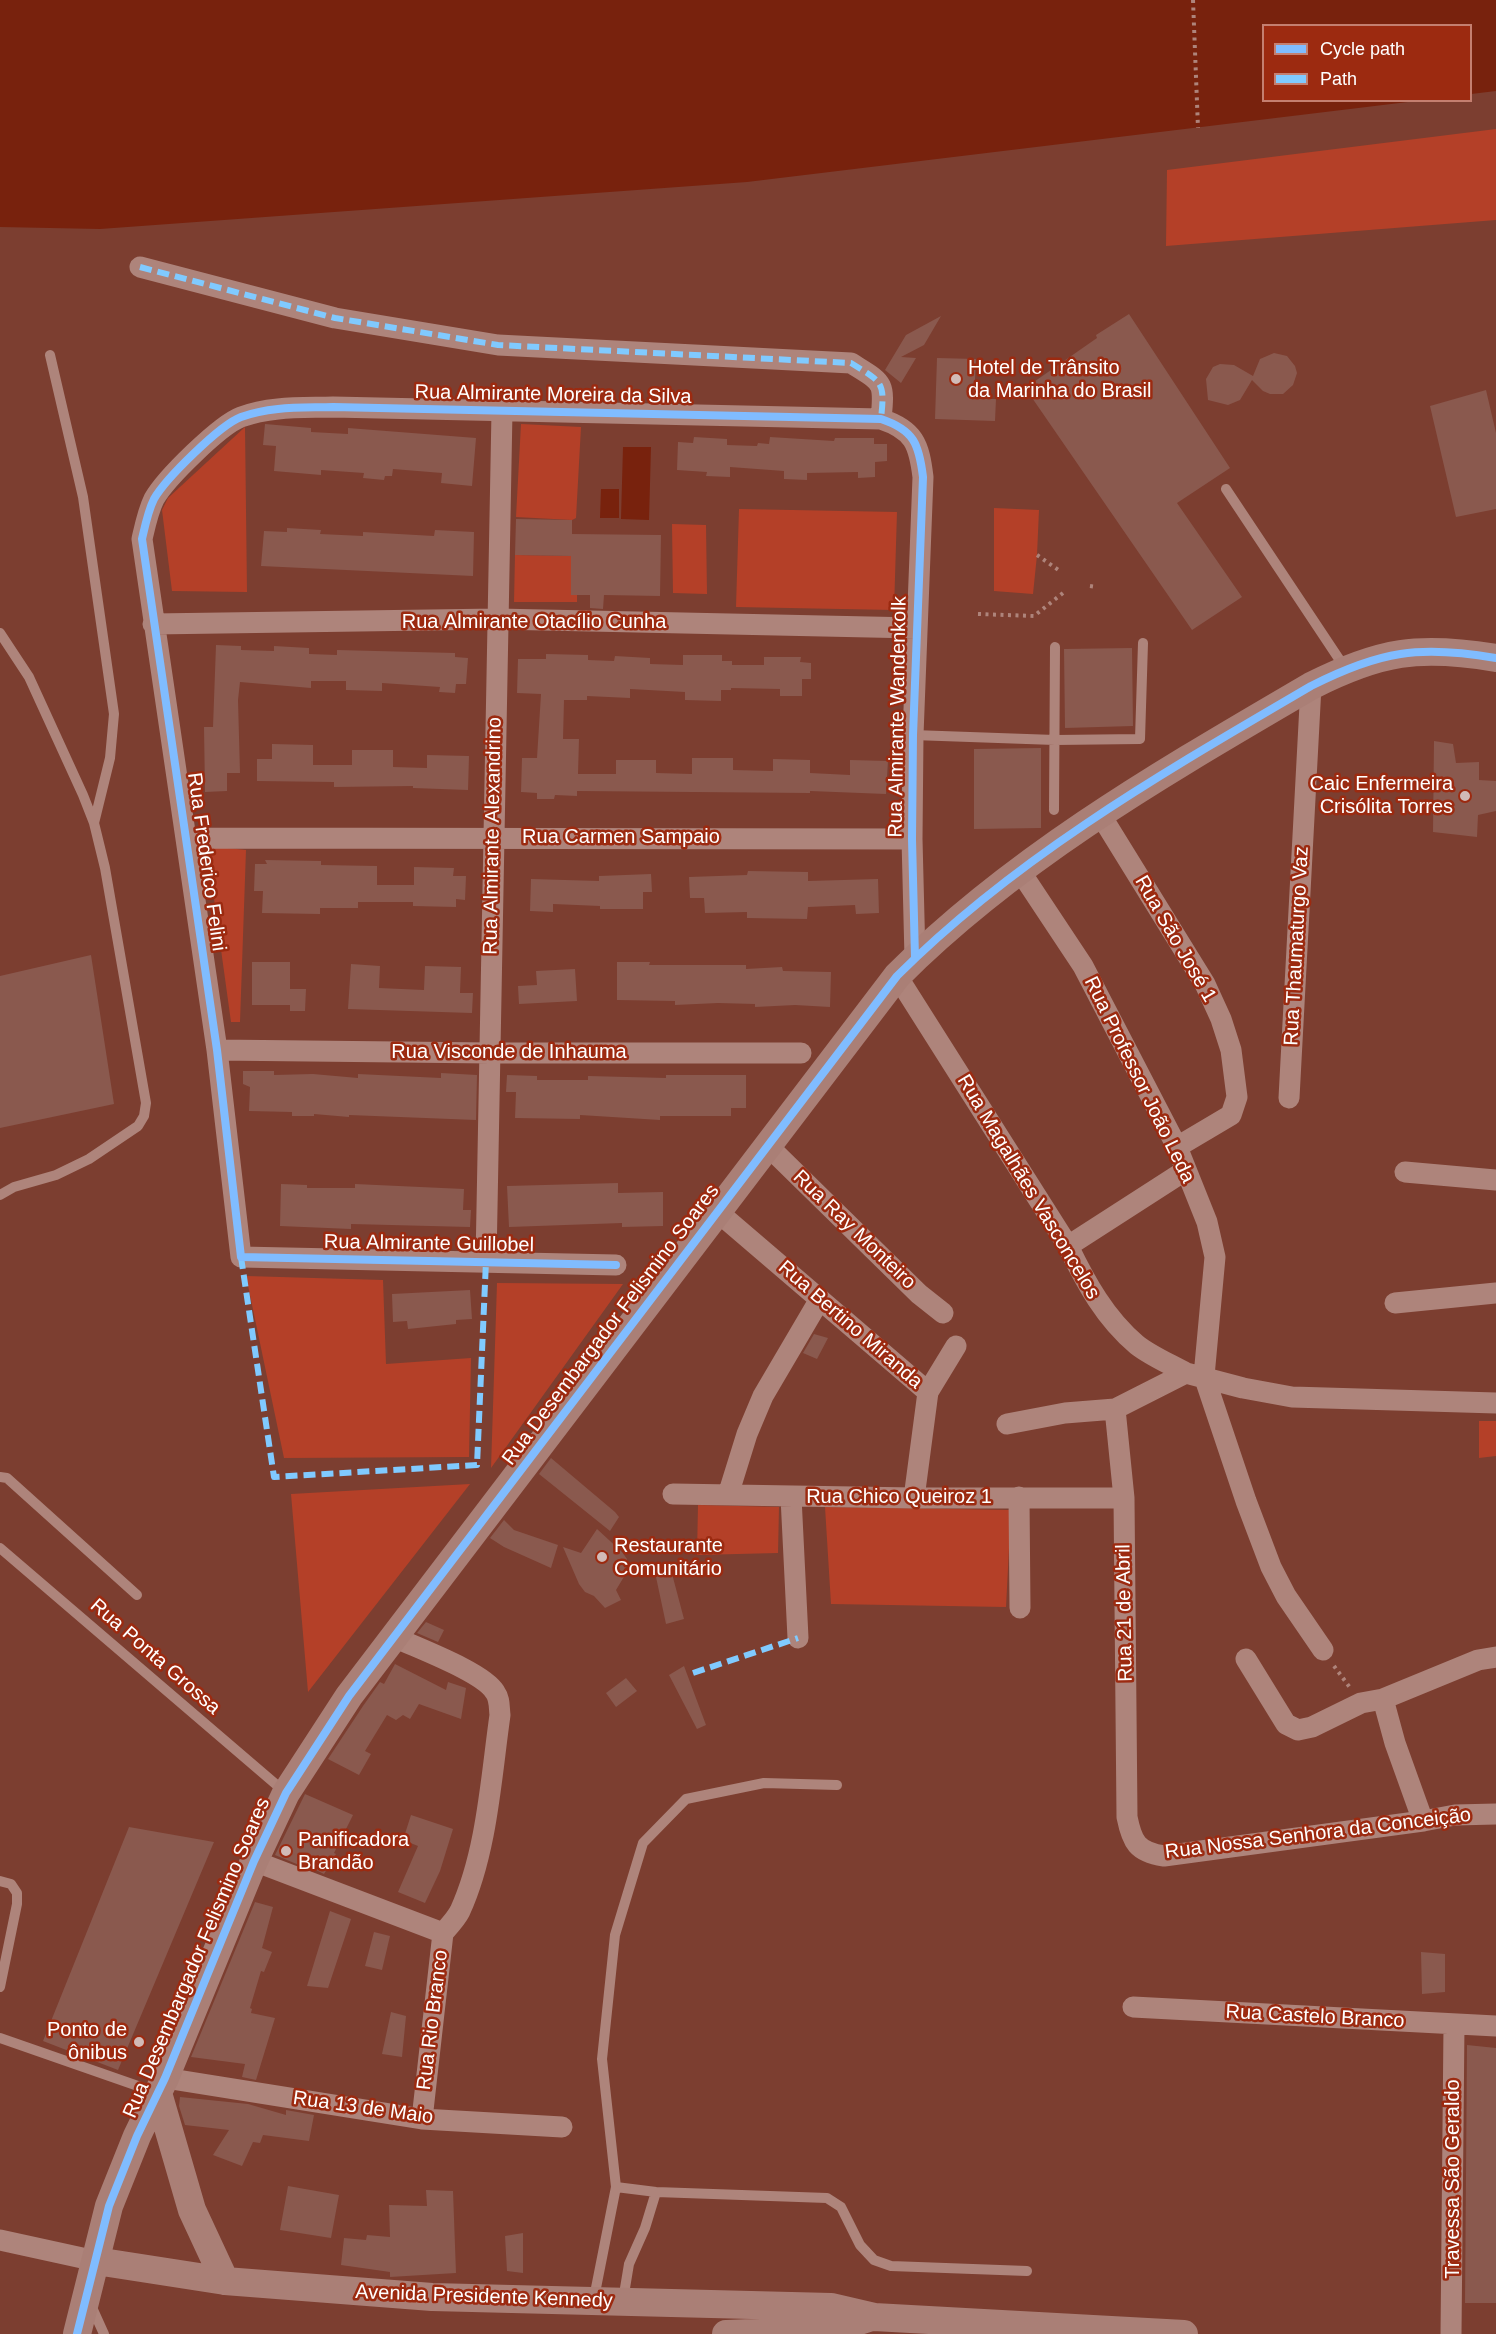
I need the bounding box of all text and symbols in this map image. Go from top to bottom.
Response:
legend [1262,24,1472,102]
text: Cycle path [1320,39,1405,59]
text: Path [1320,69,1357,89]
place label: Hotel de Trânsito da Marinha do Brasil [968,356,1151,403]
marker: Hotel de Trânsito da Marinha do Brasil [949,372,963,386]
street label: Rua Almirante Moreira da Silva [414,381,692,409]
street label: Rua Almirante Wandenkolk [884,596,912,838]
street label: Rua Almirante Otacílio Cunha [402,610,666,634]
street label: Rua Almirante Alexandrino [479,717,507,955]
street label: Rua Frederico Felini [182,771,230,953]
place label: Caic Enfermeira Crisólita Torres [1310,772,1453,819]
marker: Caic Enfermeira Crisólita Torres [1458,789,1472,803]
street label: Rua Carmen Sampaio [522,825,720,849]
street label: Rua Thaumaturgo Vaz [1280,846,1314,1046]
street label: Rua São José 1 [1129,871,1221,1007]
street label: Rua Professor João Leda [1079,973,1199,1187]
street label: Rua Visconde de Inhauma [391,1040,627,1064]
street label: Rua Magalhães Vasconcelos [951,1070,1105,1304]
street label: Rua Ray Monteiro [788,1165,920,1295]
street label: Rua Desembargador Felismino Soares [497,1180,725,1470]
street label: Rua Almirante Guillobel [324,1230,534,1258]
street label: Rua Bertino Miranda [773,1256,927,1394]
street label: Rua Chico Queiroz 1 [806,1485,992,1509]
place label: Restaurante Comunitário [614,1534,723,1581]
street label: Rua 21 de Abril [1112,1544,1138,1682]
marker: Restaurante Comunitário [595,1550,609,1564]
street label: Rua Ponta Grossa [85,1594,225,1720]
street label: Rua Desembargador Felismino Soares [118,1794,276,2122]
street label: Rua Nossa Senhora da Conceição [1164,1803,1472,1865]
place label: Panificadora Brandão [298,1828,409,1875]
marker: Panificadora Brandão [279,1844,293,1858]
street label: Rua Rio Branco [412,1948,454,2092]
street label: Rua Castelo Branco [1225,2000,1405,2034]
place label: Ponto de ônibus [47,2018,127,2065]
marker: Ponto de ônibus [132,2035,146,2049]
street label: Travessa São Geraldo [1441,2079,1465,2279]
street label: Rua 13 de Maio [291,2086,435,2130]
street label: Avenida Presidente Kennedy [355,2281,613,2313]

